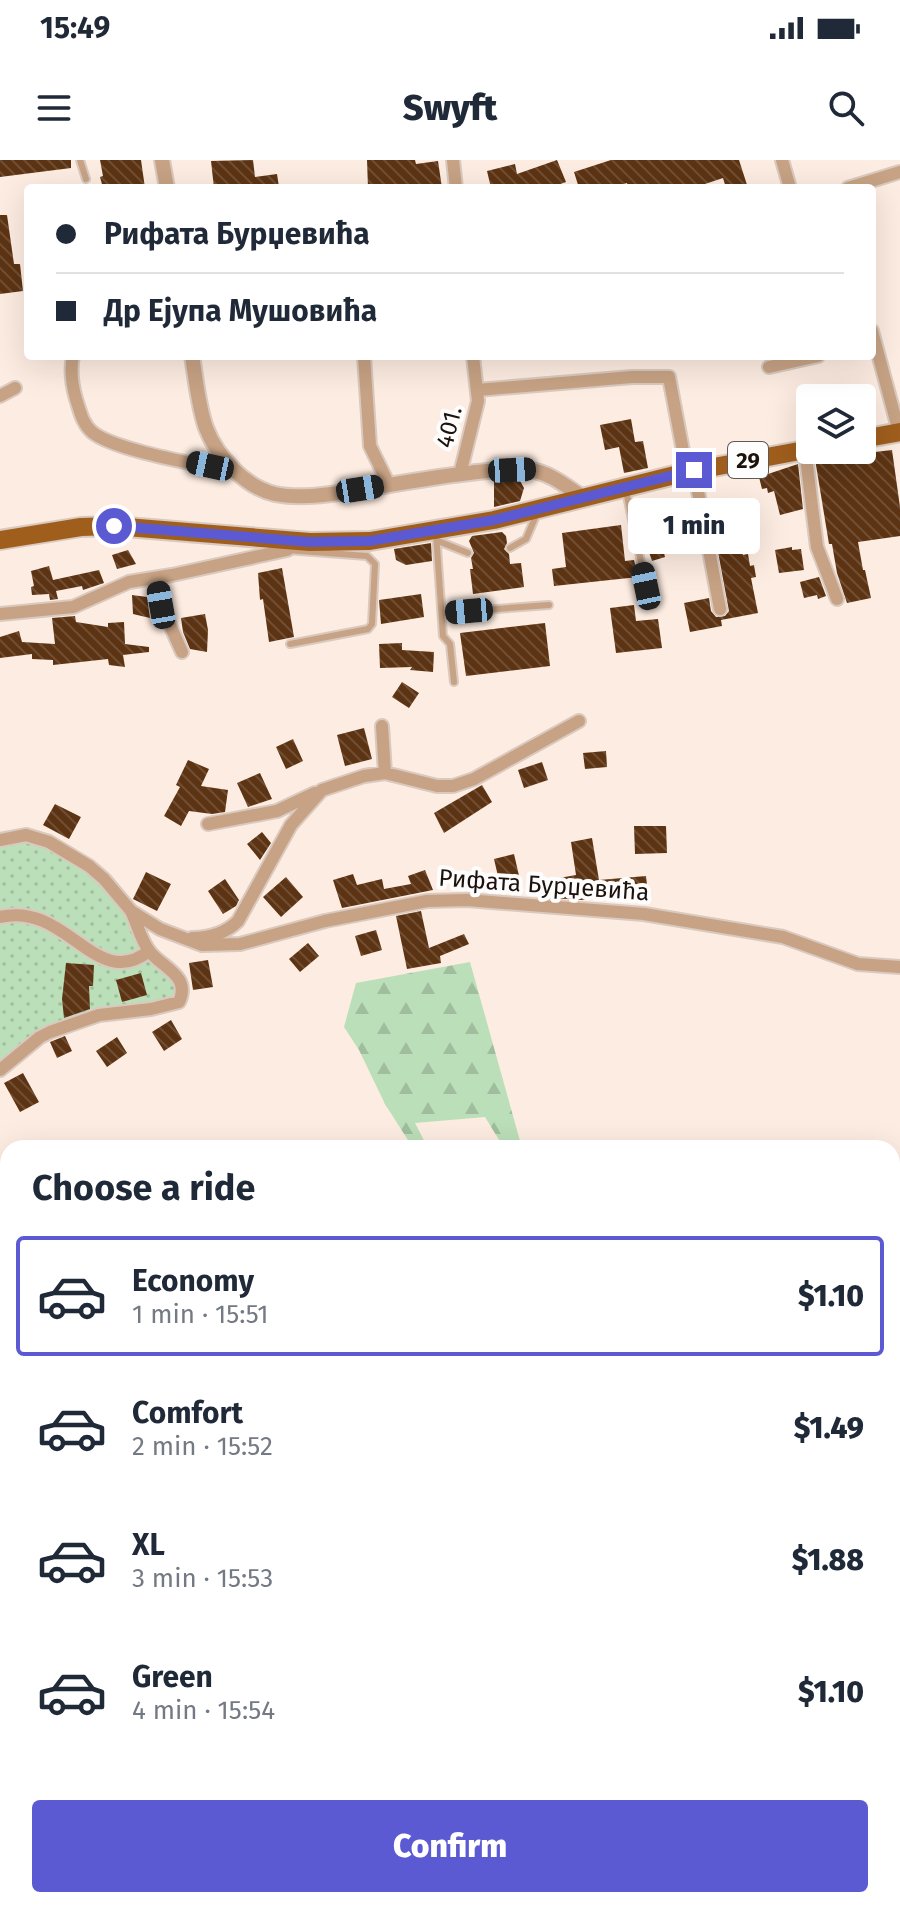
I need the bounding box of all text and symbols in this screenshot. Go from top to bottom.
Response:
text: 15:49 [40,10,110,46]
icon: menu [32,86,76,130]
text: Swyft [403,86,497,130]
icon: search [824,86,868,130]
text: Рифата Бурџевића [104,216,370,252]
text: Др Ејупа Мушовића [104,293,377,329]
map controls [796,384,876,464]
button: layers [796,384,876,464]
street label: 401. [430,403,468,451]
road number: 29 [728,442,768,478]
car [184,449,236,483]
route end [676,452,712,488]
car [487,457,537,483]
car [334,473,386,505]
callout: 1 min [628,498,760,554]
route start [96,508,132,544]
text: 1 min [663,510,725,541]
car [629,560,663,612]
car [145,579,177,631]
car [444,597,494,625]
street label: Рифата Бурџевића [438,864,650,906]
text: Choose a ride [32,1166,255,1210]
icon: car [36,1260,108,1332]
text: Economy [132,1263,254,1299]
text: $1.10 [798,1278,864,1314]
text: 1 min · 15:51 [132,1299,269,1330]
icon: car [36,1392,108,1464]
text: Comfort [132,1395,243,1431]
text: $1.49 [794,1410,864,1446]
text: 2 min · 15:52 [132,1431,273,1462]
icon: car [36,1524,108,1596]
text: XL [132,1527,165,1563]
text: $1.88 [792,1542,864,1578]
text: 3 min · 15:53 [132,1563,273,1594]
icon: car [36,1656,108,1728]
text: Green [132,1659,213,1695]
text: $1.10 [798,1674,864,1710]
text: 4 min · 15:54 [132,1695,275,1726]
button: Confirm [32,1800,868,1892]

